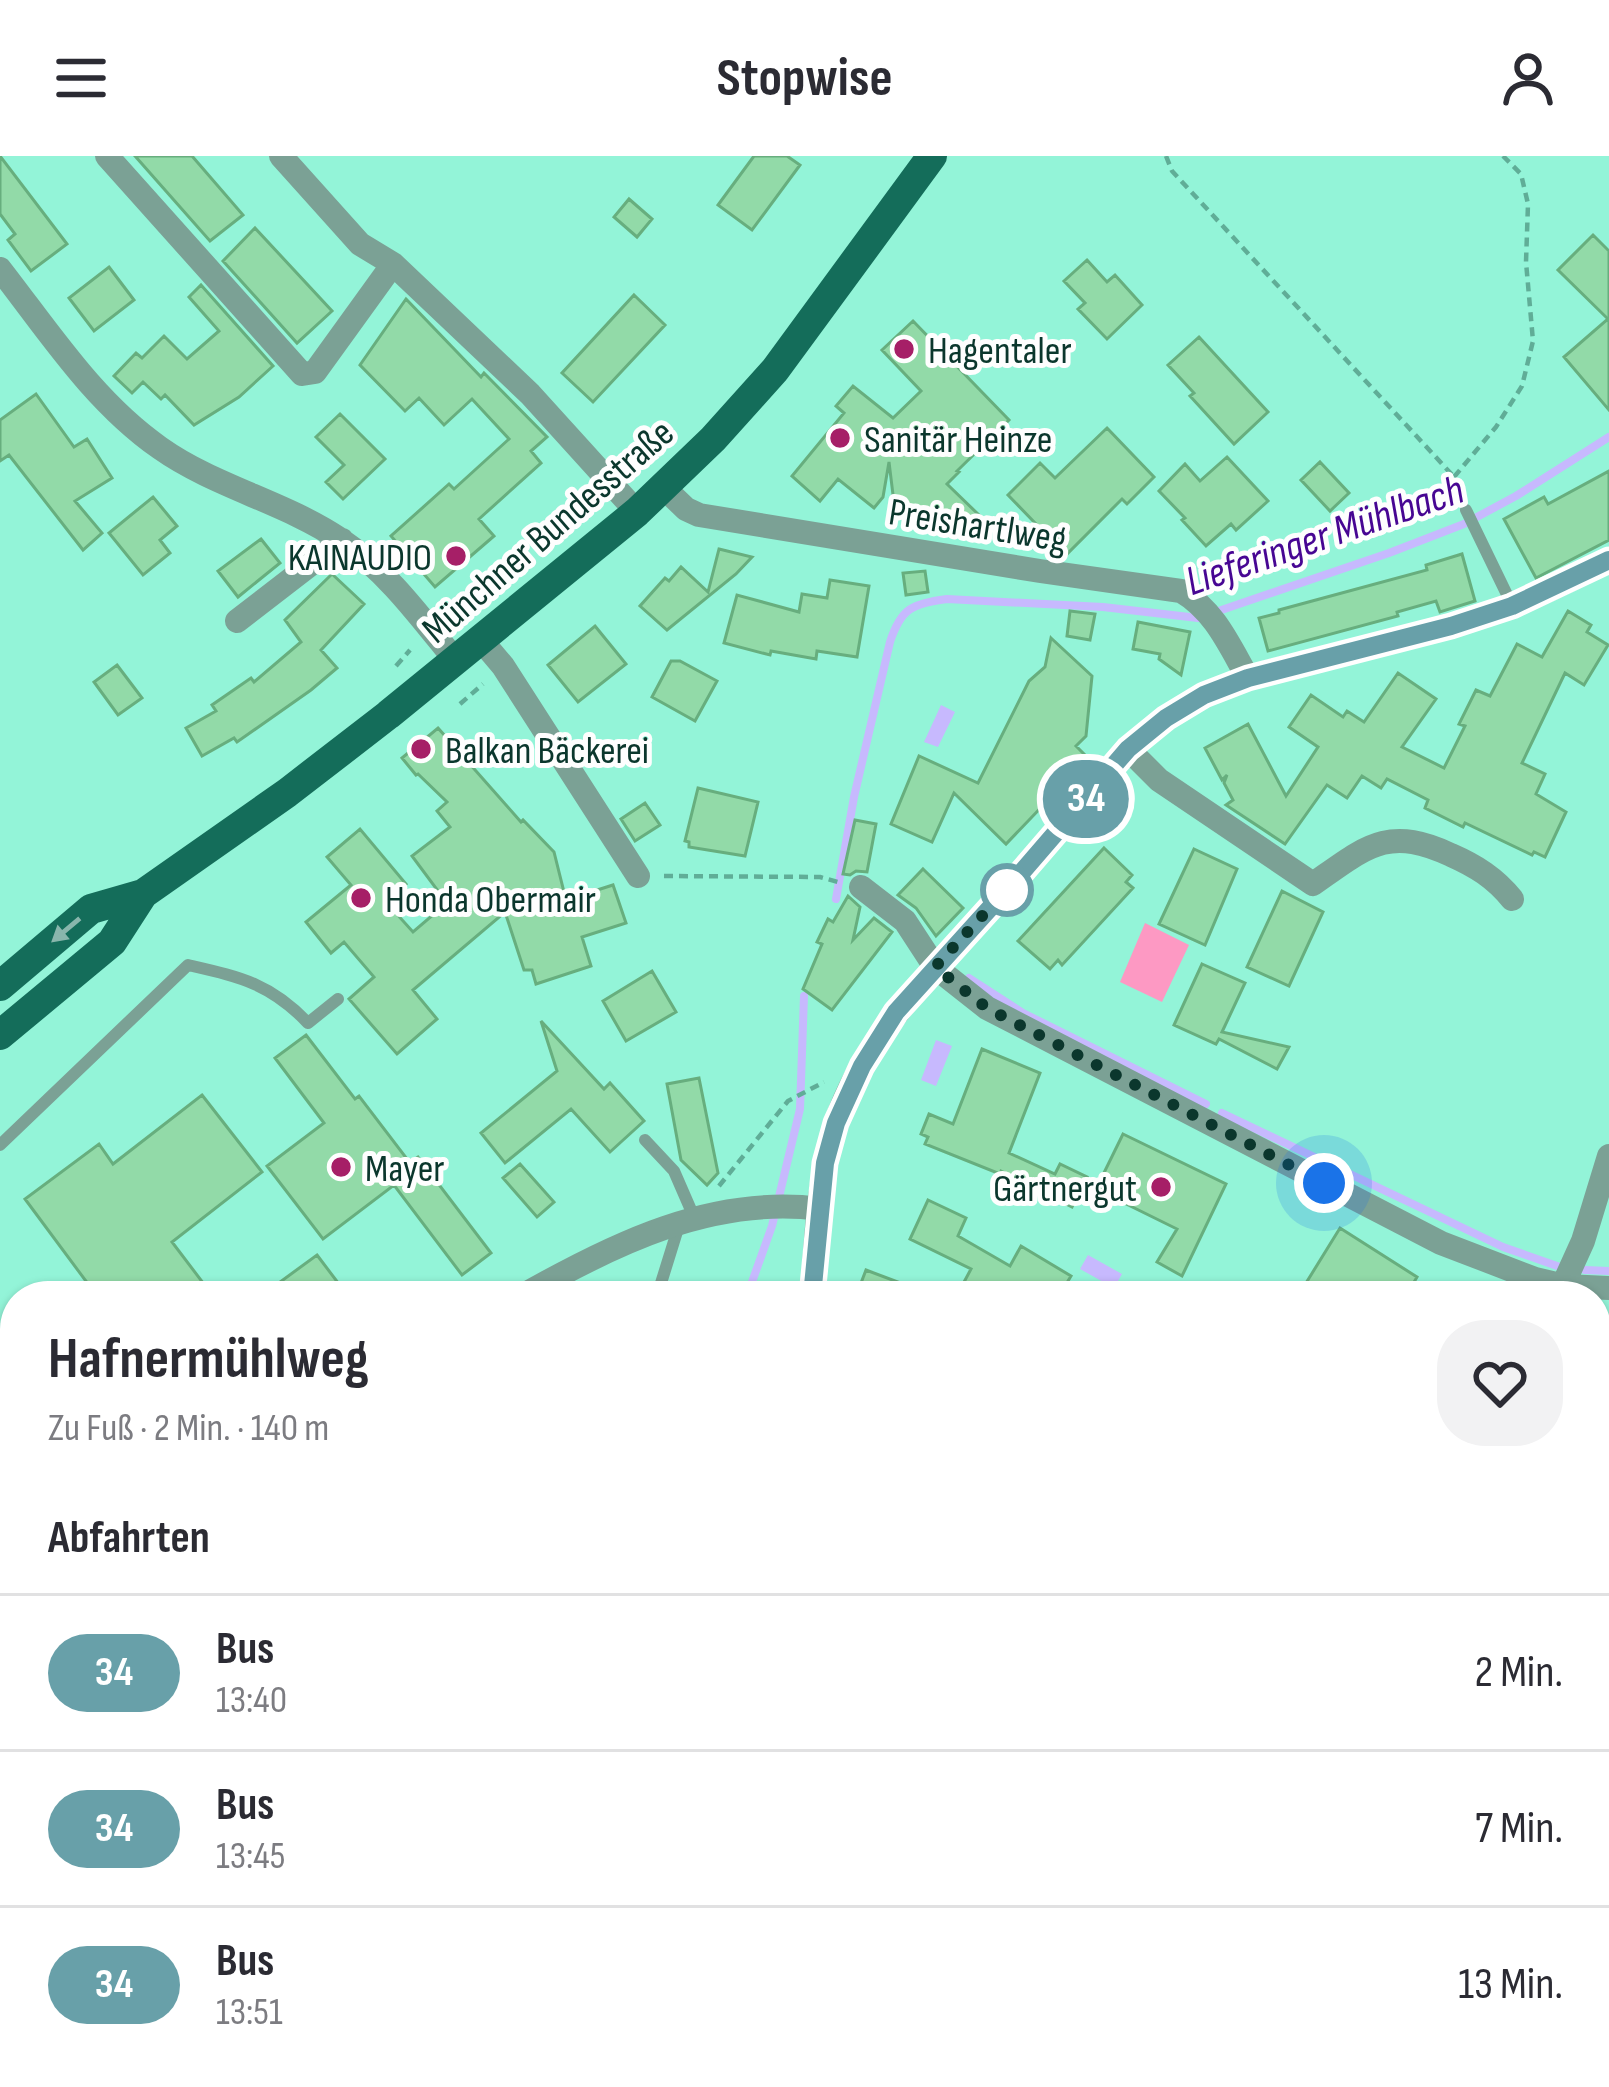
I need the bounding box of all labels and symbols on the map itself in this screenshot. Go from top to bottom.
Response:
place label: Hagentaler [928,328,1072,375]
marker: Hagentaler [891,336,917,362]
street label: Münchner Bundesstraße [413,410,684,654]
place label: Sanitär Heinze [864,417,1052,464]
marker: Sanitär Heinze [827,425,853,451]
water label: Lieferinger Mühlbach [1179,465,1471,608]
street label: Preishartlweg [885,489,1070,564]
place label: KAINAUDIO [288,535,432,582]
marker: KAINAUDIO [443,543,469,569]
place label: Balkan Bäckerei [445,728,649,775]
marker: Balkan Bäckerei [408,736,434,762]
line badge: 34 [1032,760,1140,838]
unlabelled marker [982,865,1032,915]
place label: Honda Obermair [385,877,596,924]
marker: Honda Obermair [348,885,374,911]
one-way arrow [51,917,81,943]
place label: Mayer [365,1146,445,1193]
your location [1294,1153,1354,1213]
marker: Mayer [328,1154,354,1180]
place label: Gärtnergut [993,1166,1137,1213]
marker: Gärtnergut [1148,1174,1174,1200]

